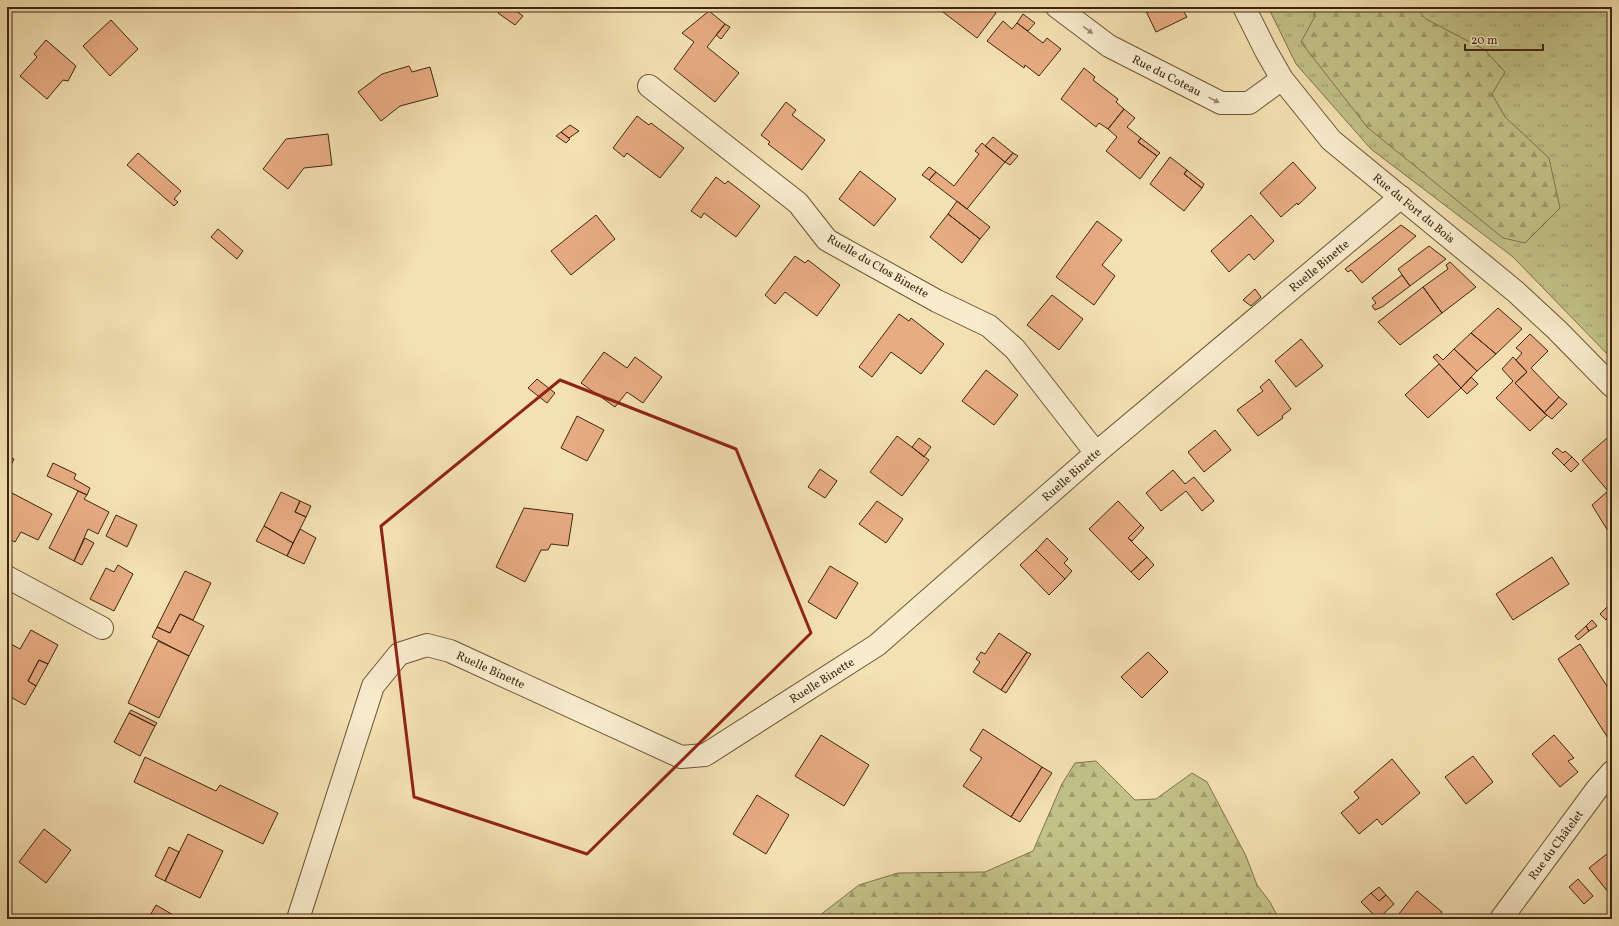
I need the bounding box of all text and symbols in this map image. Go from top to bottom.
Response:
one-way arrow [1083,26,1094,35]
scale bar [1465,26,1543,52]
text: 20 m [1471,33,1498,49]
street label: Rue du Coteau [1129,52,1204,101]
one-way arrow [1209,96,1220,103]
street label: Rue du Fort du Bois [1369,170,1458,247]
street label: Ruelle du Clos Binette [824,231,932,303]
street label: Ruelle Binette [1286,237,1353,296]
street label: Ruelle Binette [1039,445,1105,506]
street label: Ruelle Binette [453,648,527,693]
street label: Ruelle Binette [787,654,858,708]
street label: Rue du Châtelet [1525,807,1588,884]

